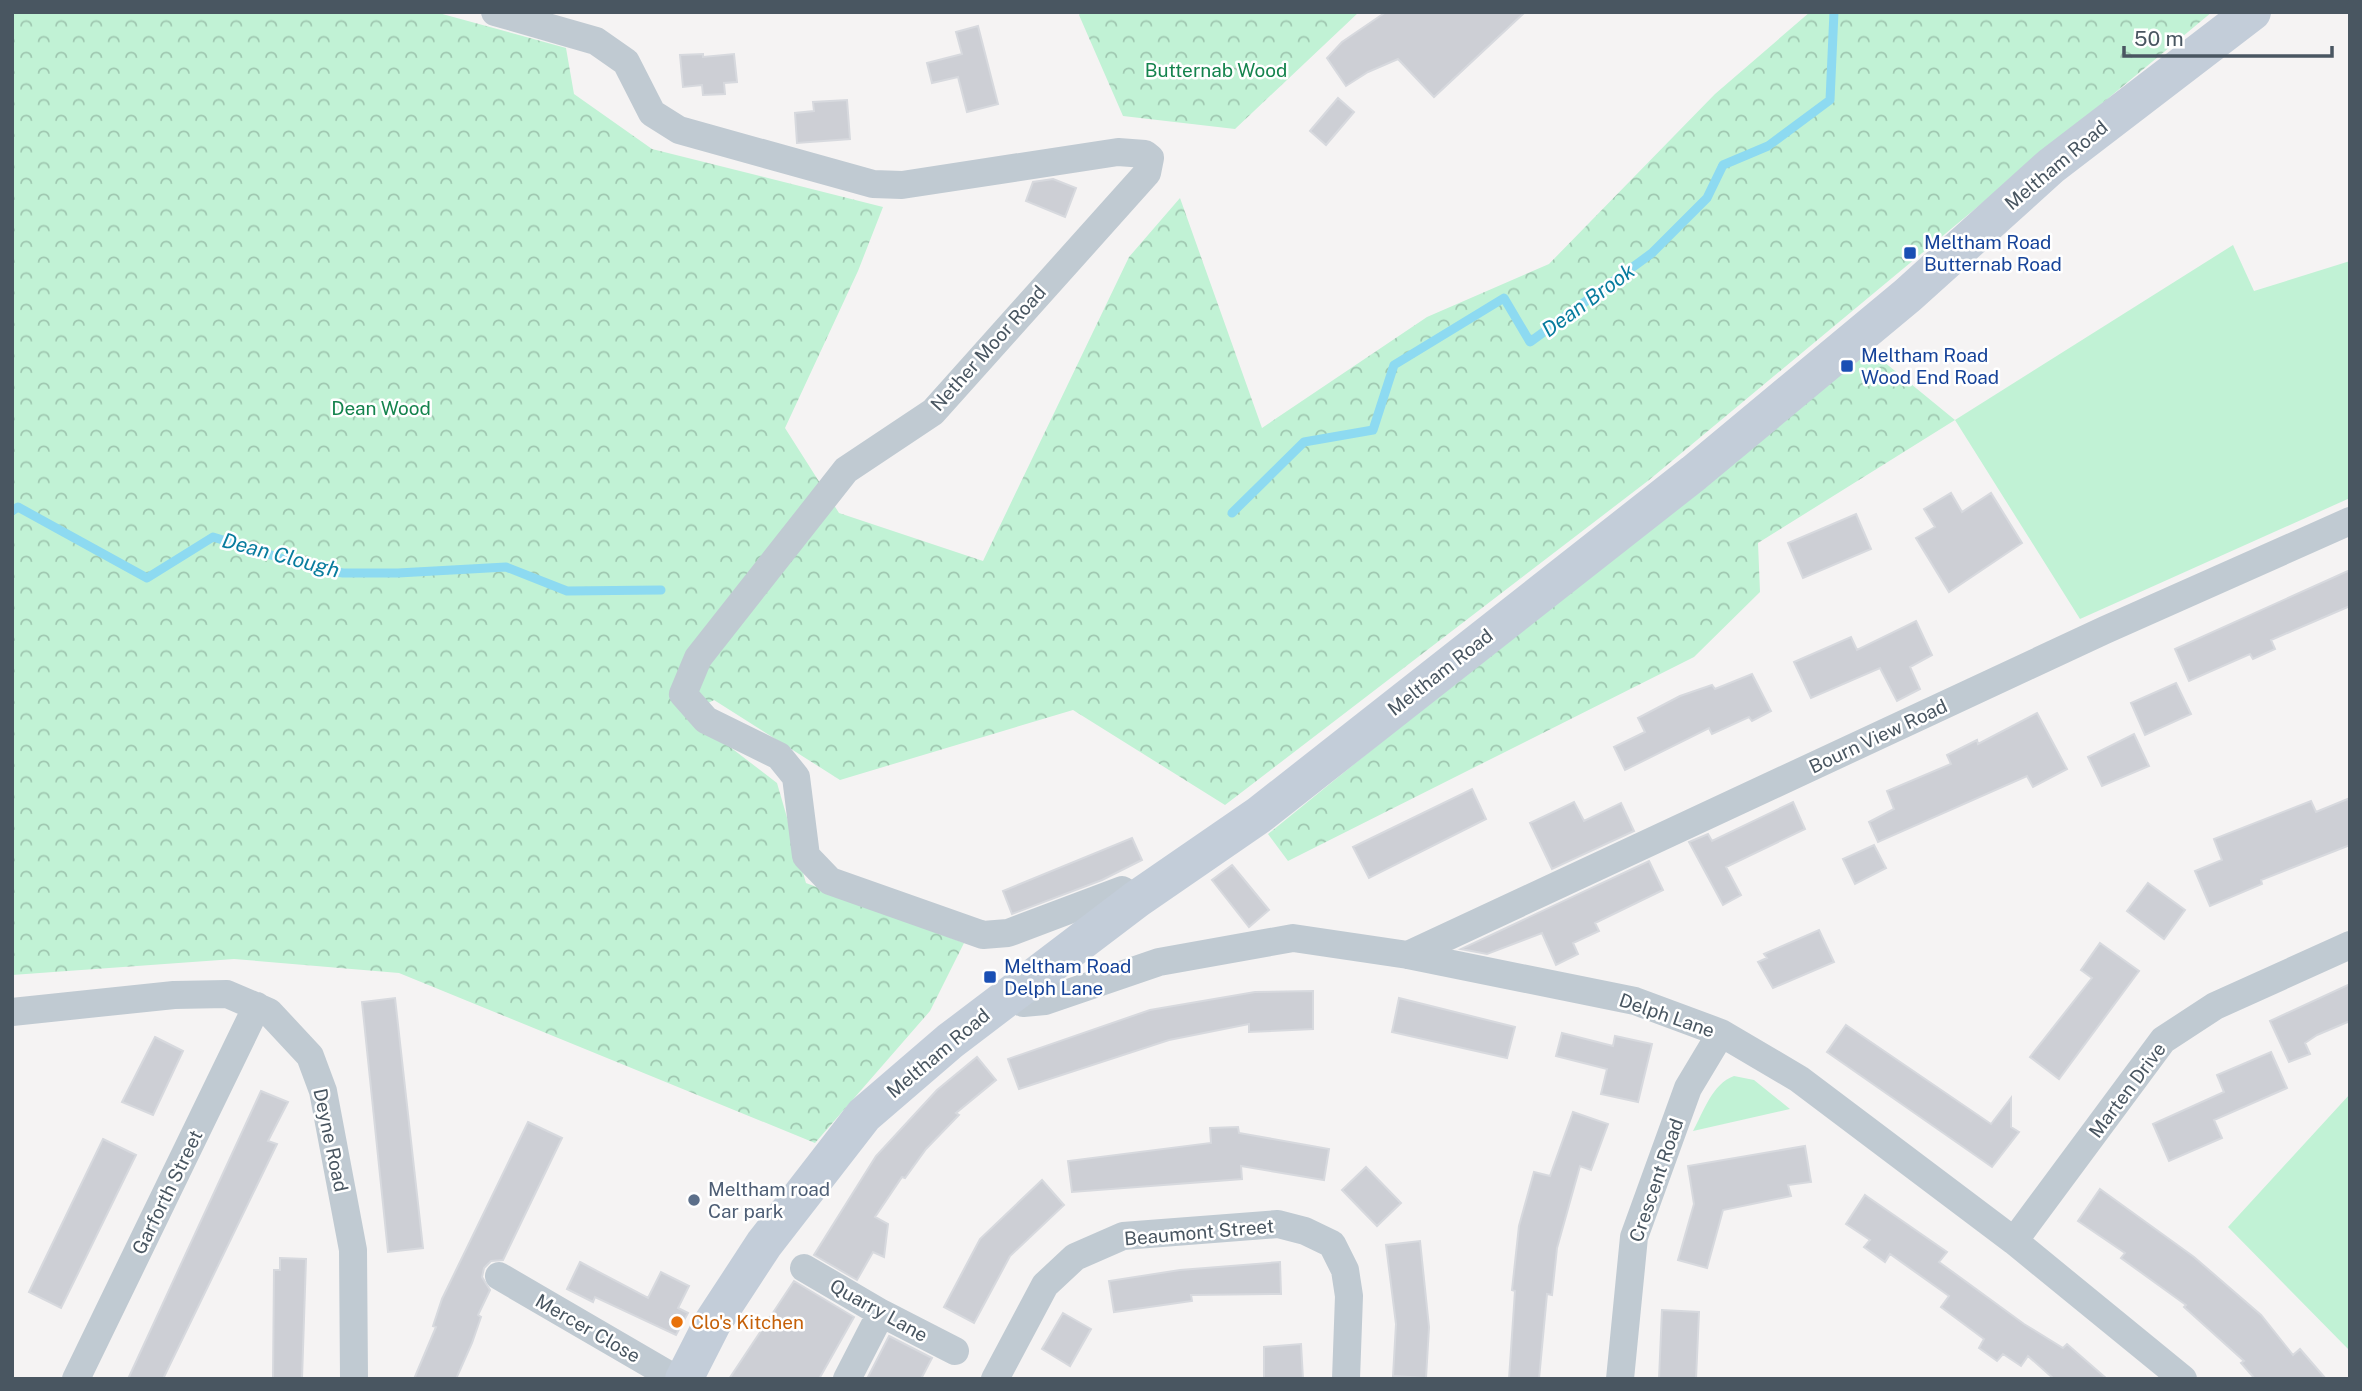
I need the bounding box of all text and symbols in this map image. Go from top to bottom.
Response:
scale bar [2124,14,2332,58]
text: 50 m [2134,26,2184,51]
park label: Butternab Wood [1145,59,1287,81]
street label: Meltham Road [2000,116,2112,214]
place label: Meltham Road Butternab Road [1924,231,2062,275]
marker: Meltham Road Butternab Road [1902,245,1918,261]
water label: Dean Brook [1537,258,1640,342]
street label: Nether Moor Road [926,281,1050,415]
place label: Meltham Road Wood End Road [1861,344,1999,388]
marker: Meltham Road Wood End Road [1839,358,1855,374]
park label: Dean Wood [331,397,431,419]
water label: Dean Clough [220,527,342,583]
street label: Meltham Road [1383,624,1497,720]
street label: Bourn View Road [1805,694,1951,778]
place label: Meltham Road Delph Lane [1004,955,1131,999]
marker: Meltham Road Delph Lane [982,969,998,985]
street label: Delph Lane [1616,988,1718,1042]
street label: Meltham Road [882,1004,994,1102]
street label: Marten Drive [2084,1038,2170,1142]
street label: Deyne Road [309,1086,353,1194]
street label: Crescent Road [1625,1115,1687,1245]
street label: Garforth Street [127,1126,207,1258]
place label: Meltham road Car park [708,1178,830,1222]
marker: Meltham road Car park [686,1192,702,1208]
street label: Beaumont Street [1123,1214,1275,1250]
street label: Quarry Lane [826,1274,932,1346]
street label: Mercer Close [532,1289,644,1367]
place label: Clo's Kitchen [691,1311,804,1333]
marker: Clo's Kitchen [669,1314,685,1330]

